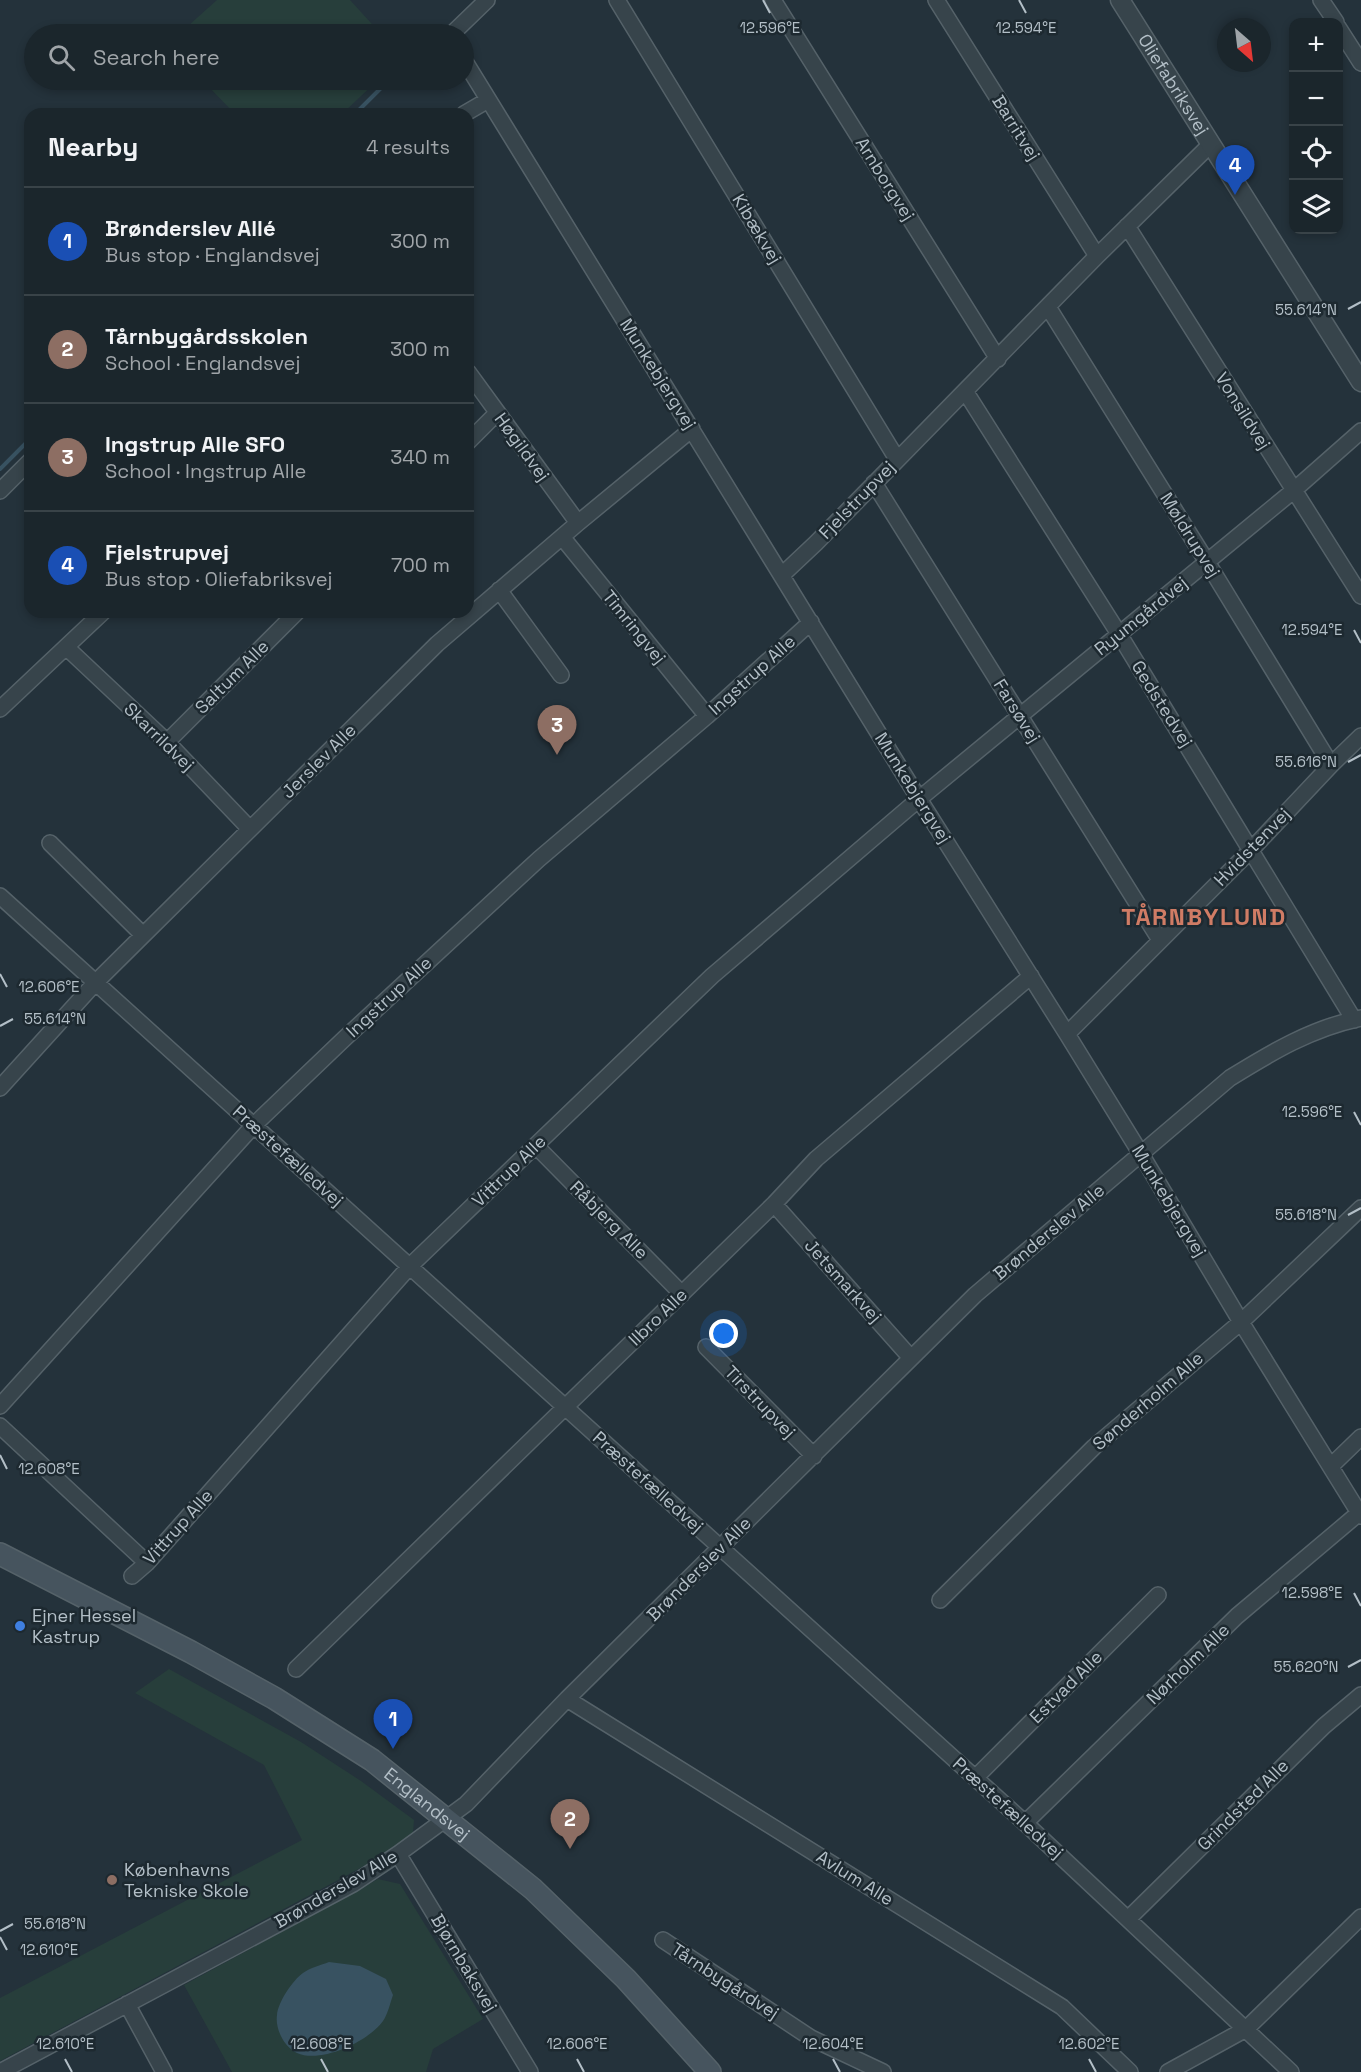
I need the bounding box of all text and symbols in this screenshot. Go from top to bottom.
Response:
text: 12.596°E [740,18,800,37]
text: 12.594°E [996,18,1056,37]
north arrow [1217,18,1271,72]
map controls [1289,18,1343,234]
button: + [1289,18,1343,72]
search box [24,24,474,90]
street label: Oliefabriksvej [1133,29,1214,139]
icon: search [45,41,78,74]
text: Search here [93,43,220,71]
button: − [1289,72,1343,126]
street label: Barritvej [987,91,1046,165]
button: locate [1289,126,1343,180]
text: Nearby [48,130,138,164]
street label: Arnborgvej [851,133,920,225]
text: 4 results [366,134,450,160]
pin: 4 [1216,146,1254,195]
button: layers [1289,180,1343,234]
street label: Kibækvej [728,189,787,268]
text: Brønderslev Allé [105,214,276,242]
text: 1 [63,228,72,254]
text: 300 m [390,228,450,254]
text: Bus stop · Englandsvej [105,242,320,268]
text: 55.614°N [1275,300,1337,319]
street label: Munkebjergvej [615,314,702,434]
text: Tårnbygårdsskolen [105,322,308,350]
text: 2 [62,336,73,362]
text: 300 m [390,336,450,362]
text: School · Englandsvej [105,350,300,376]
street label: Vonsildvej [1211,368,1276,454]
street label: Høgildvej [490,408,555,486]
text: Ingstrup Alle SFO [105,430,285,458]
text: 3 [61,444,74,470]
text: 340 m [390,444,450,470]
street label: Fjelstrupvej [814,456,900,544]
text: School · Ingstrup Alle [105,458,306,484]
street label: Møldrupvej [1155,488,1226,582]
text: Fjelstrupvej [105,538,229,566]
text: 4 [61,552,74,578]
text: 700 m [391,552,450,578]
text: Bus stop · Oliefabriksvej [105,566,332,592]
street label: Ryumgårdvej [1089,571,1192,660]
street label: Timringvej [598,585,671,668]
text: 12.594°E [1282,620,1342,639]
street label: Ingstrup Alle [703,630,800,720]
street label: Saltum Alle [190,635,274,719]
street label: Gedstedvej [1127,656,1198,751]
street label: Farsøvej [989,674,1046,747]
street label: Skarrildvej [119,697,199,776]
pin: 3 [538,706,576,755]
street label: Jerslev Alle [276,718,361,803]
street label: Munkebjergvej [870,728,957,848]
text: 55.616°N [1275,752,1337,771]
street label: Hvidstenvej [1208,802,1295,891]
district label: TÅRNBYLUND [1121,901,1287,932]
street label: Ingstrup Alle [341,951,436,1042]
text: 12.606°E [18,977,80,996]
text: 55.614°N [24,1009,86,1028]
street label: Præstefælledvej [228,1100,349,1211]
text: 12.596°E [1282,1102,1342,1121]
street label: Vittrup Alle [467,1130,551,1212]
street label: Munkebjergvej [1127,1141,1212,1261]
street label: Råbjerg Alle [565,1176,653,1264]
street label: Brønderslev Alle [988,1178,1109,1285]
text: 55.618°N [1275,1205,1337,1224]
street label: Jetsmarkvej [800,1234,887,1327]
street label: Ilbro Alle [623,1283,692,1350]
your location [709,1319,738,1348]
street label: Sønderholm Alle [1087,1346,1208,1455]
street label: Tirstrupvej [720,1360,801,1443]
street label: Præstefælledvej [588,1426,709,1537]
text: 12.608°E [18,1459,80,1478]
street label: Vittrup Alle [138,1484,218,1569]
street label: Brønderslev Alle [642,1512,756,1626]
text: 12.598°E [1282,1583,1342,1602]
place label: Ejner Hessel Kastrup [32,1604,136,1648]
street label: Nørholm Alle [1141,1618,1234,1709]
marker: Ejner Hessel Kastrup [13,1619,27,1633]
street label: Estvad Alle [1024,1645,1107,1728]
text: 55.620°N [1273,1657,1339,1676]
pin: 1 [374,1700,412,1749]
street label: Præstefælledvej [948,1752,1069,1863]
street label: Grindsted Alle [1192,1754,1293,1855]
street label: Englandsvej [380,1762,475,1845]
pin: 2 [550,1800,590,1849]
street label: Brønderslev Alle [270,1844,401,1933]
street label: Avlum Alle [812,1845,898,1910]
place label: Københavns Tekniske Skole [124,1858,249,1902]
marker: Københavns Tekniske Skole [105,1873,119,1887]
street label: Bjørnbaksvej [426,1910,503,2016]
text: 55.618°N [24,1914,86,1933]
street label: Tårnbygårdvej [667,1937,784,2024]
text: 12.610°E [20,1940,78,1959]
text: 12.610°E [36,2034,94,2053]
text: 12.608°E [290,2034,352,2053]
text: 12.606°E [546,2034,608,2053]
text: 12.604°E [802,2034,864,2053]
text: 12.602°E [1059,2034,1119,2053]

